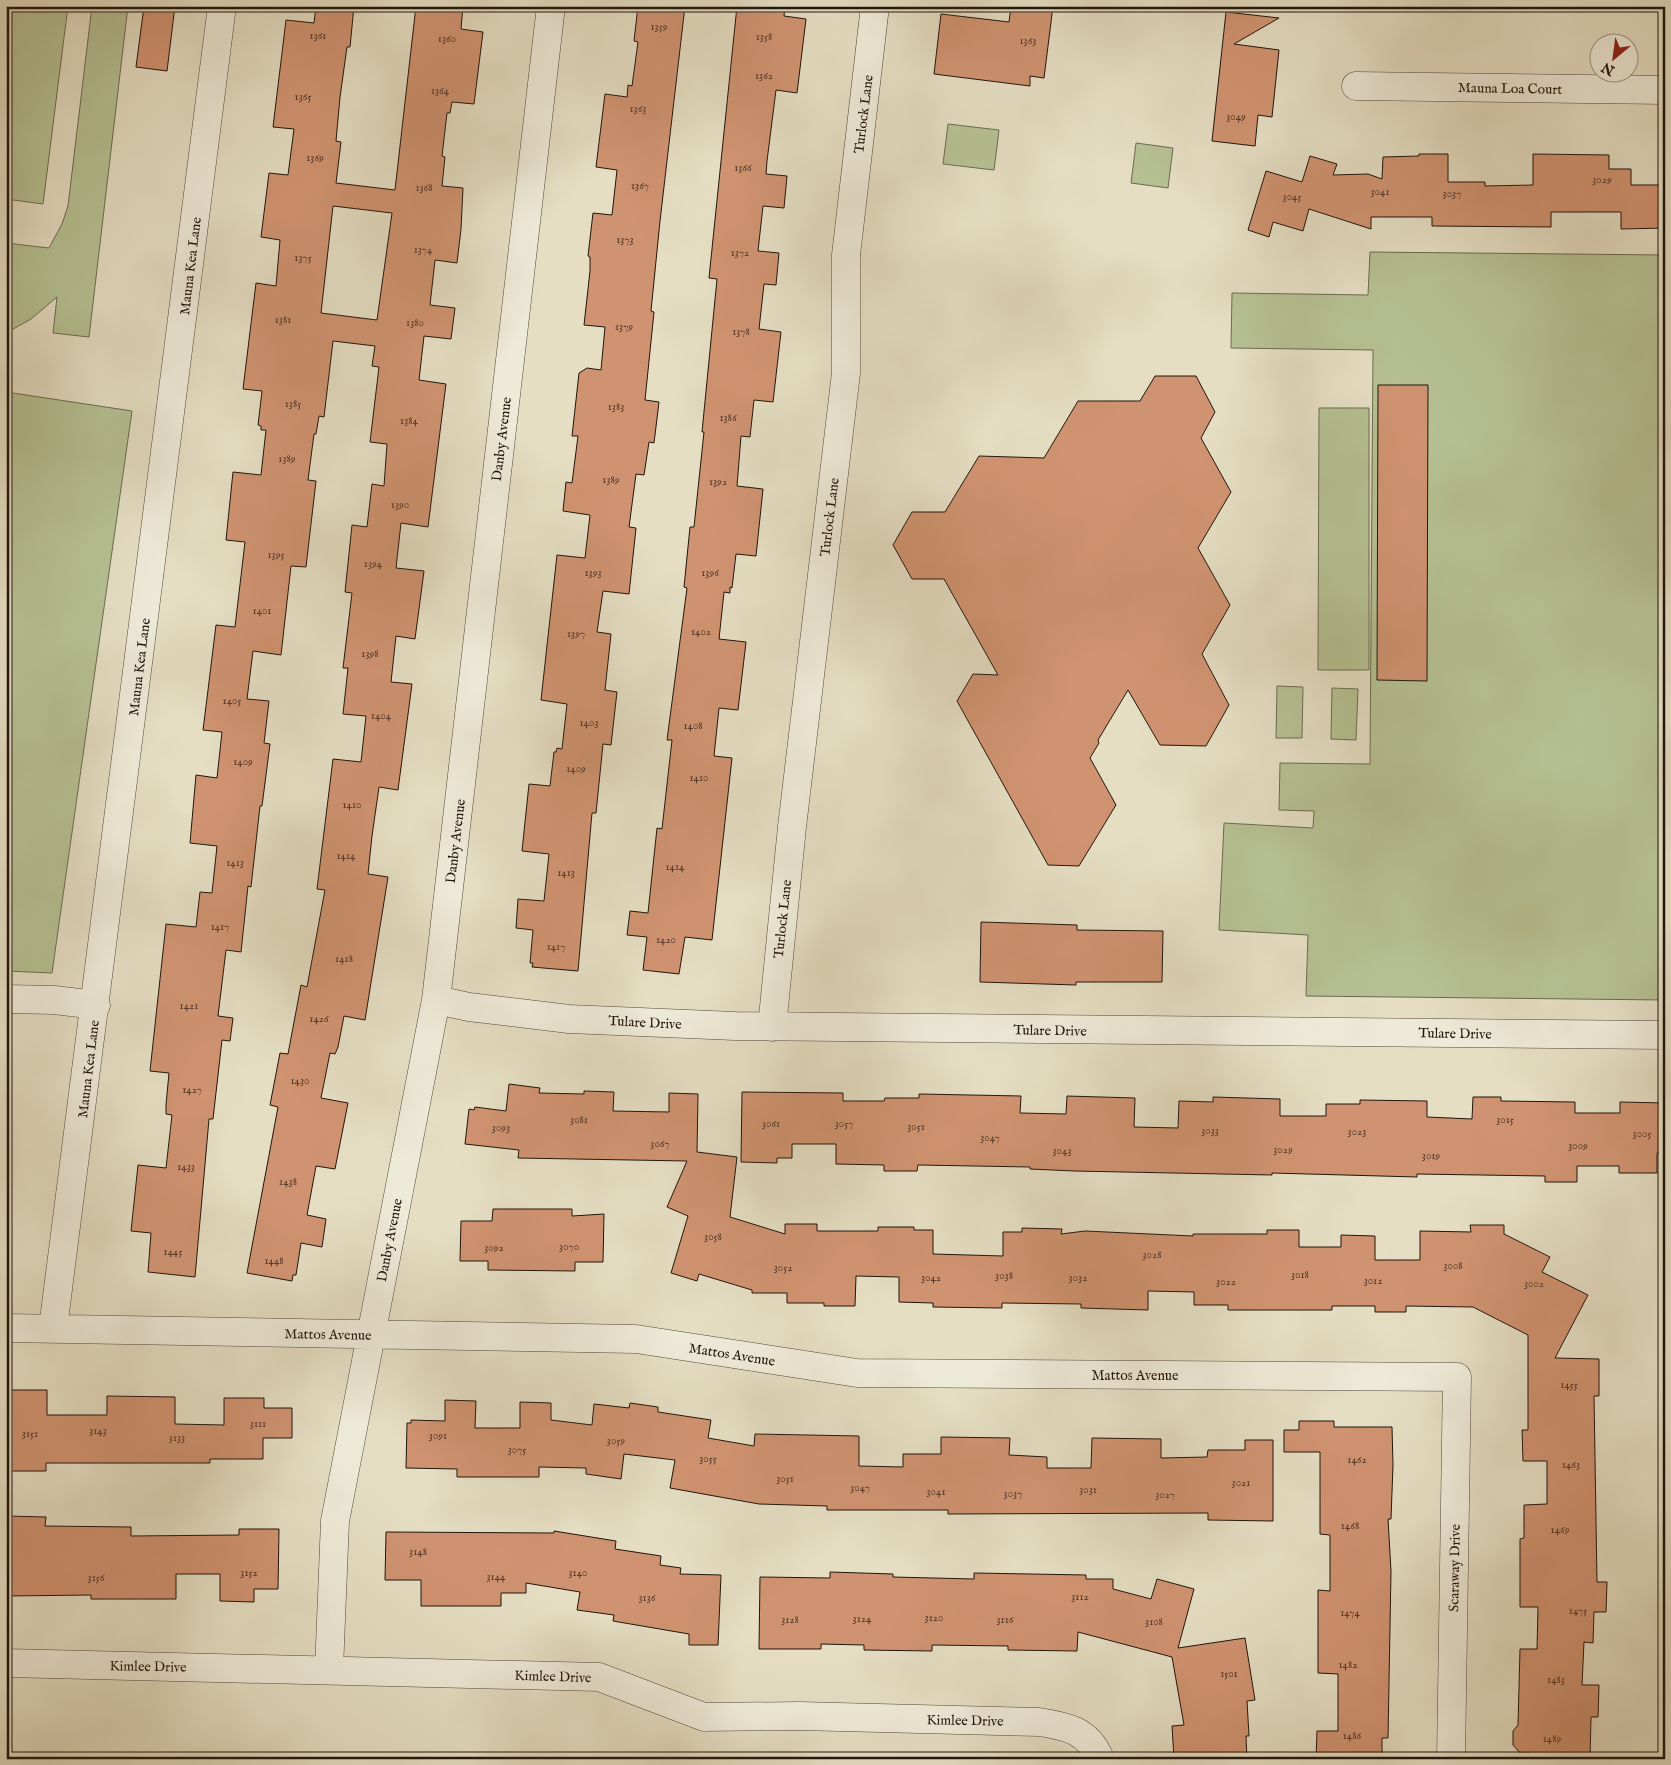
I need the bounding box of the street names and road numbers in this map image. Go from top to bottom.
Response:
street label: Turlock Lane [850,73,878,154]
street label: Mauna Loa Court [1458,79,1563,99]
street label: Mauna Kea Lane [176,216,206,316]
street label: Danby Avenue [488,395,516,482]
street label: Turlock Lane [816,476,844,557]
street label: Mauna Kea Lane [125,617,155,717]
street label: Danby Avenue [442,797,470,884]
street label: Turlock Lane [770,878,796,959]
street label: Tulare Drive [608,1012,683,1034]
street label: Mauna Kea Lane [74,1019,104,1119]
street label: Tulare Drive [1013,1021,1087,1041]
street label: Tulare Drive [1418,1024,1492,1044]
street label: Danby Avenue [373,1196,407,1284]
street label: Mattos Avenue [284,1325,372,1345]
street label: Mattos Avenue [687,1339,777,1371]
street label: Mattos Avenue [1091,1367,1179,1385]
street label: Scaraway Drive [1445,1523,1465,1612]
street label: Kimlee Drive [109,1657,187,1677]
street label: Kimlee Drive [514,1667,592,1687]
street label: Kimlee Drive [926,1711,1004,1731]

